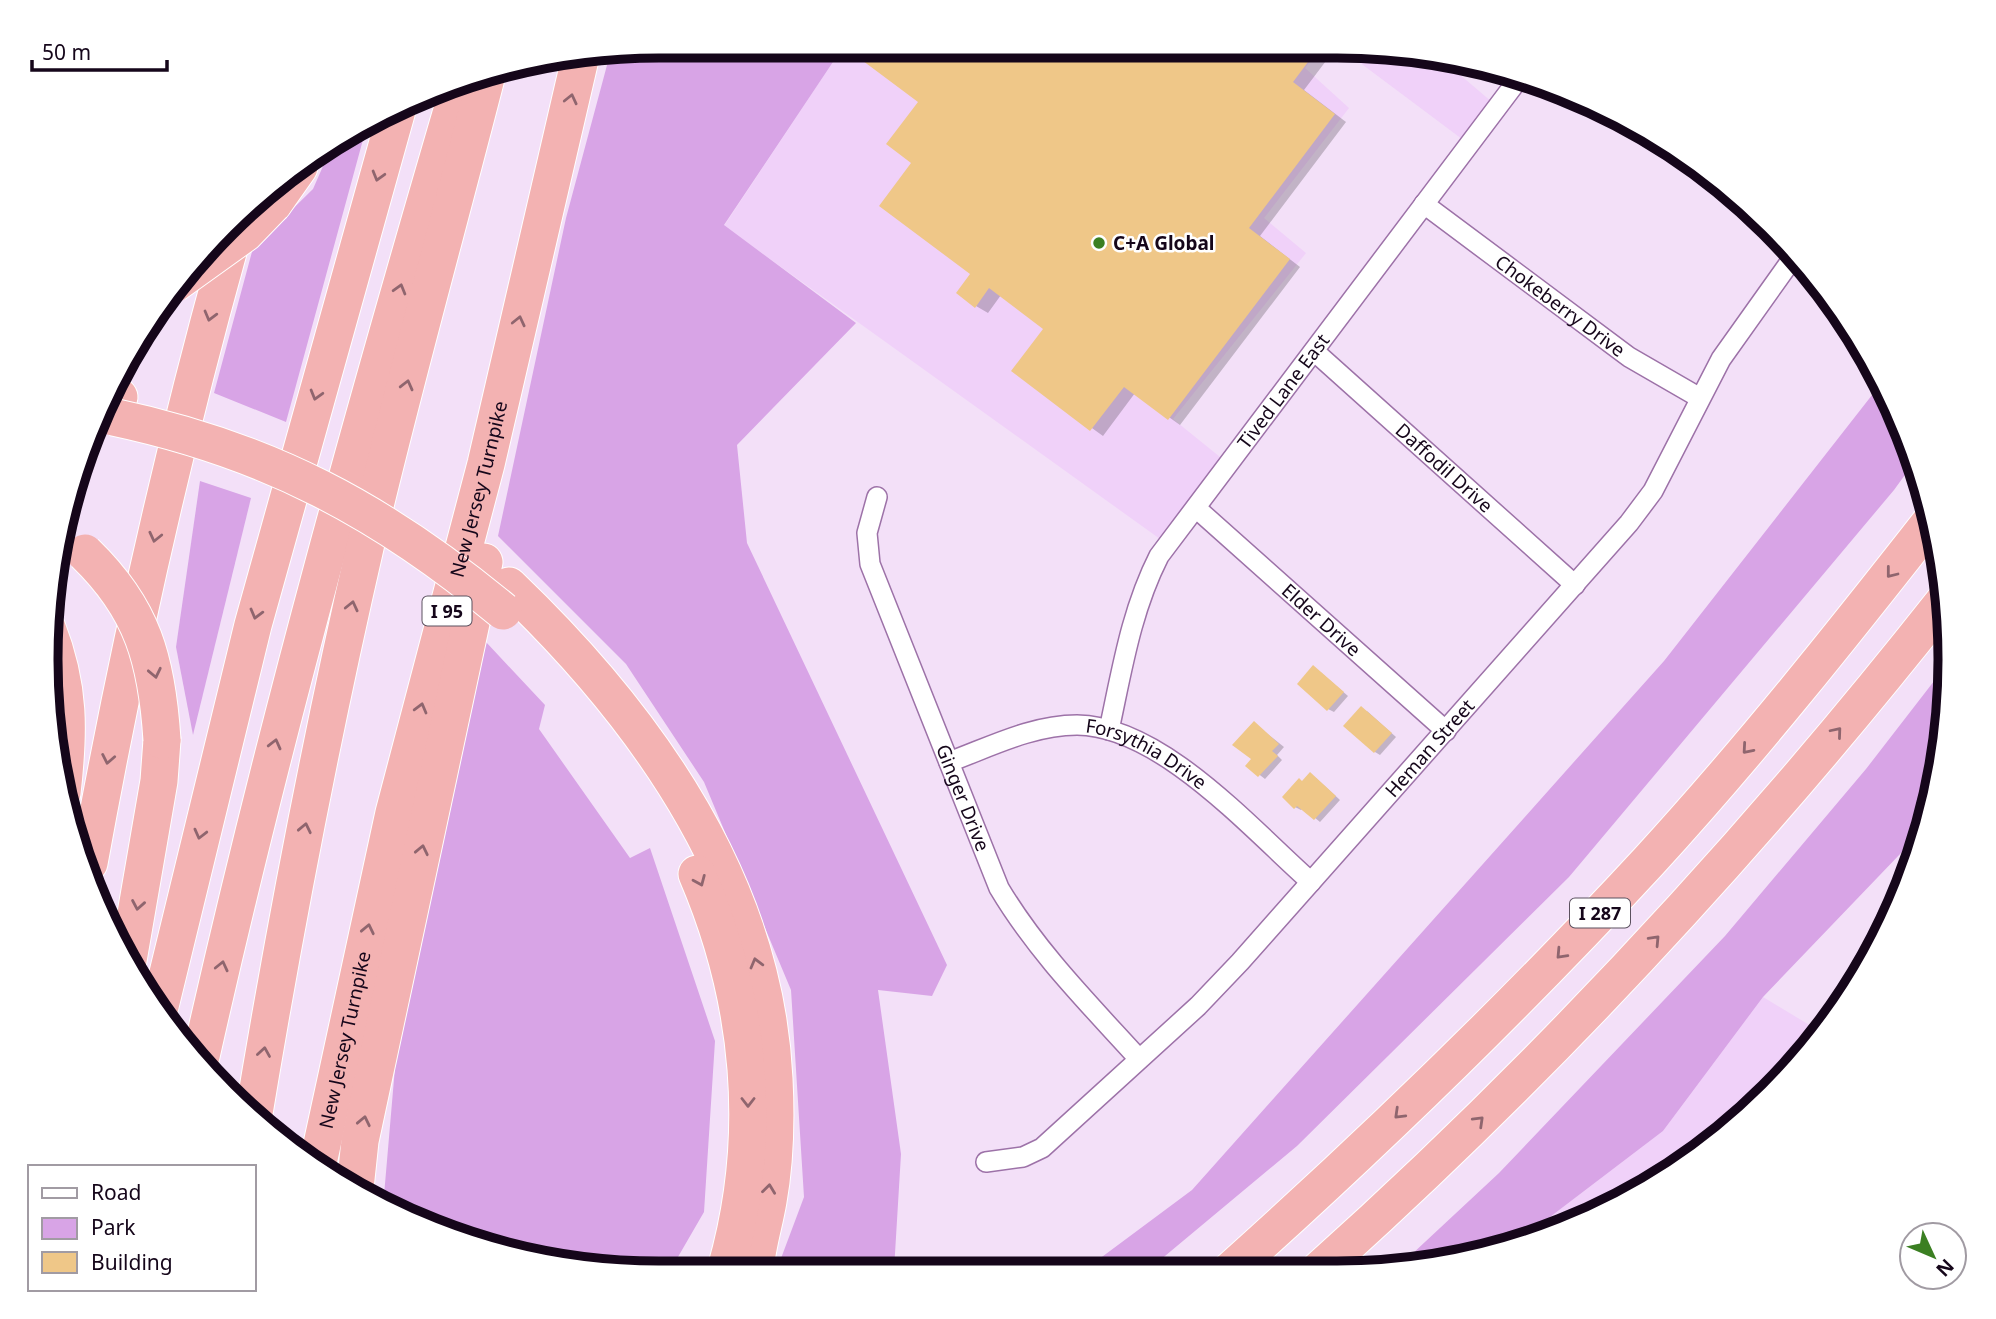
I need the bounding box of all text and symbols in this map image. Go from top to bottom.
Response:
scale bar [32,28,166,72]
text: 50 m [42,38,91,66]
one-way arrow [562,93,577,105]
one-way arrow [372,170,387,182]
place label: C+A Global [1113,230,1215,256]
marker: C+A Global [1091,235,1107,251]
street label: Chokeberry Drive [1490,249,1630,363]
one-way arrow [391,283,406,295]
one-way arrow [204,310,218,322]
one-way arrow [511,315,526,327]
street label: Tived Lane East [1231,328,1335,454]
one-way arrow [399,379,413,391]
one-way arrow [310,388,324,400]
street label: New Jersey Turnpike [444,398,513,580]
street label: Daffodil Drive [1390,417,1499,518]
one-way arrow [149,531,163,543]
one-way arrow [1886,565,1899,577]
street label: Elder Drive [1276,578,1366,662]
road number: I 95 [422,596,472,626]
one-way arrow [344,600,359,612]
one-way arrow [250,608,265,620]
one-way arrow [147,667,161,679]
street label: Heman Street [1379,693,1480,803]
one-way arrow [413,702,428,714]
street label: Forsythia Drive [1084,712,1212,795]
one-way arrow [1829,728,1841,741]
one-way arrow [267,739,281,751]
street label: Ginger Drive [930,740,996,855]
one-way arrow [1742,740,1755,753]
one-way arrow [102,753,117,765]
one-way arrow [296,822,311,834]
one-way arrow [194,828,208,840]
one-way arrow [414,844,429,856]
one-way arrow [692,874,706,887]
road number: I 287 [1570,898,1630,928]
one-way arrow [131,899,146,911]
one-way arrow [360,923,375,935]
one-way arrow [1647,935,1659,948]
one-way arrow [1557,946,1570,959]
street label: New Jersey Turnpike [313,949,377,1131]
one-way arrow [750,957,764,969]
one-way arrow [213,960,228,972]
one-way arrow [256,1046,271,1058]
one-way arrow [740,1097,756,1108]
one-way arrow [1394,1105,1407,1118]
one-way arrow [356,1115,371,1127]
one-way arrow [1471,1116,1484,1129]
legend [28,1165,256,1291]
text: Road [91,1178,141,1206]
one-way arrow [762,1183,777,1194]
text: Park [91,1213,136,1241]
north arrow [1898,1221,1968,1291]
text: Building [91,1248,173,1276]
text: N [1931,1253,1960,1282]

